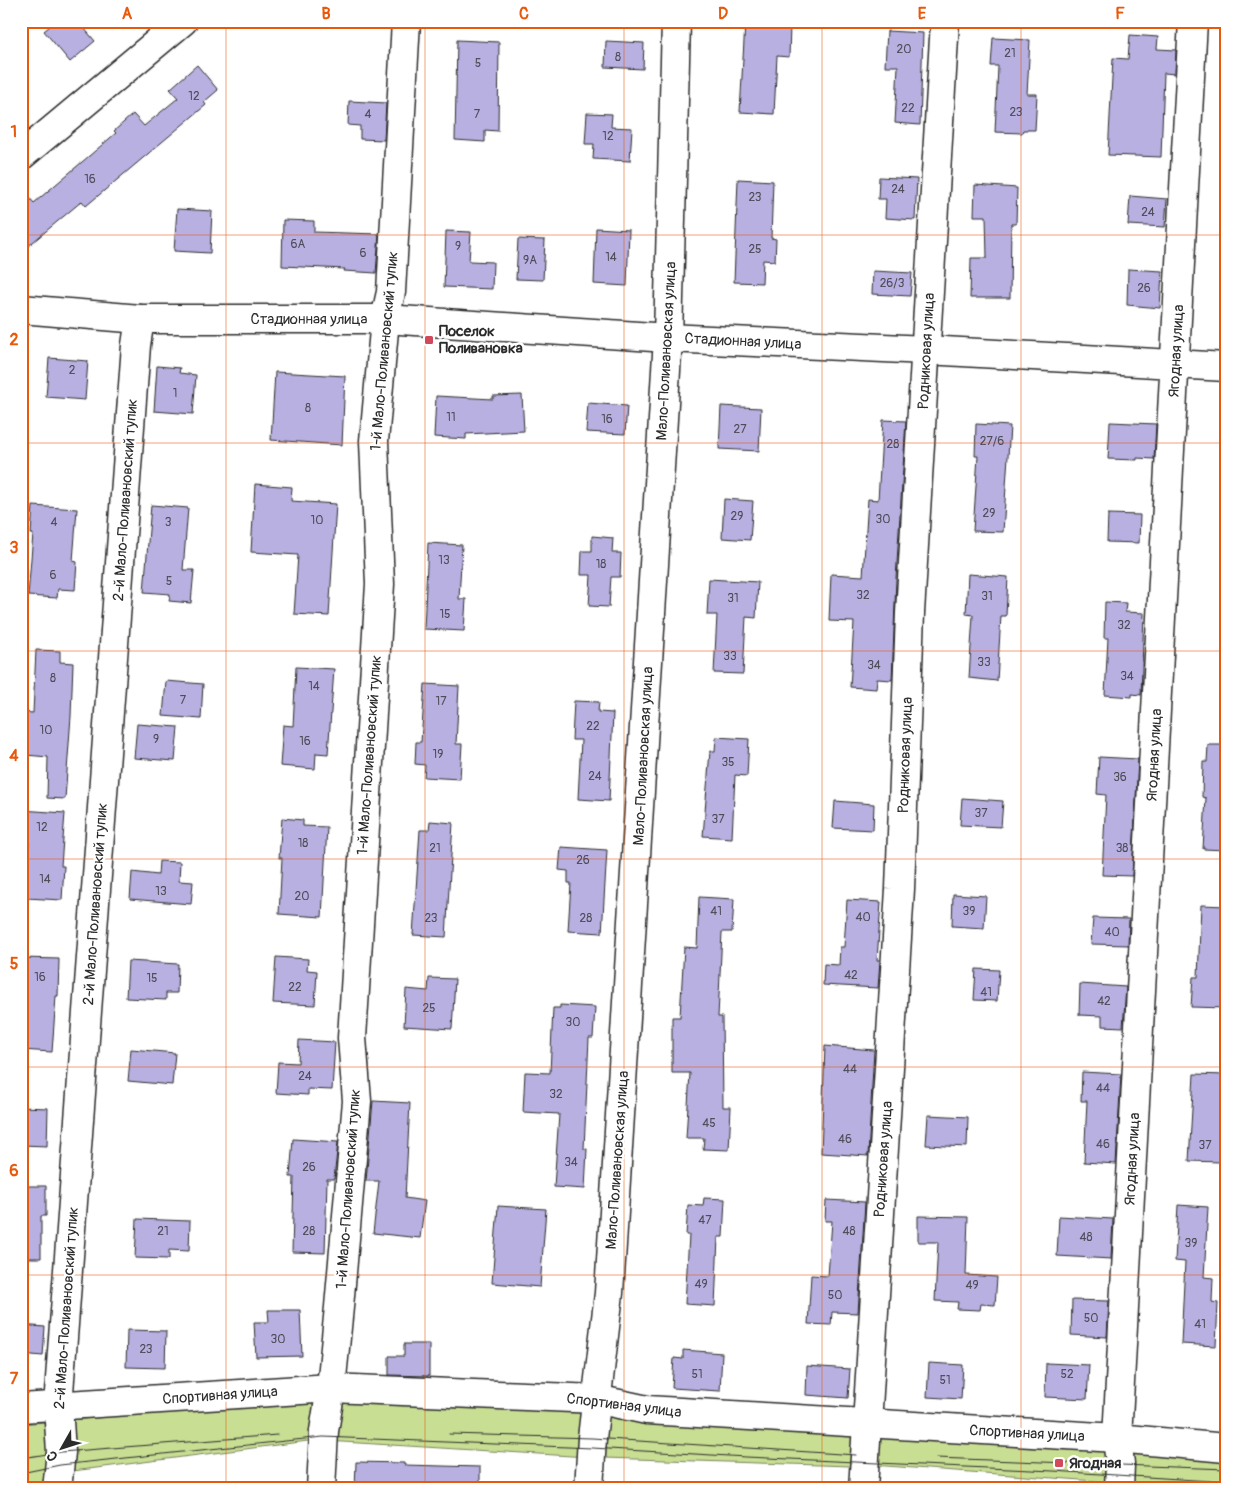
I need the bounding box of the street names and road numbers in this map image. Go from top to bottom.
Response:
street label: 1-й Мало-Поливановский тупик [366,250,403,452]
street label: Мало-Поливановская улица [652,261,681,441]
street label: Родниковая улица [914,292,939,410]
street label: Ягодная улица [1165,304,1188,398]
street label: Стадионная улица [250,310,368,329]
street label: Стадионная улица [684,329,802,354]
street label: 2-й Мало-Поливановский тупик [109,398,142,602]
street label: 1-й Мало-Поливановский тупик [353,654,386,856]
street label: Мало-Поливановская улица [629,666,658,846]
street label: Родниковая улица [894,696,917,814]
street label: Ягодная улица [1143,708,1166,802]
street label: 2-й Мало-Поливановский тупик [79,802,112,1006]
street label: Мало-Поливановская улица [602,1070,633,1250]
street label: 1-й Мало-Поливановский тупик [332,1088,365,1290]
street label: Родниковая улица [870,1100,897,1218]
street label: Ягодная улица [1121,1112,1144,1206]
street label: 2-й Мало-Поливановский тупик [50,1206,83,1410]
street label: Спортивная улица [162,1382,278,1409]
street label: Спортивная улица [565,1389,683,1422]
street label: Спортивная улица [969,1421,1085,1446]

